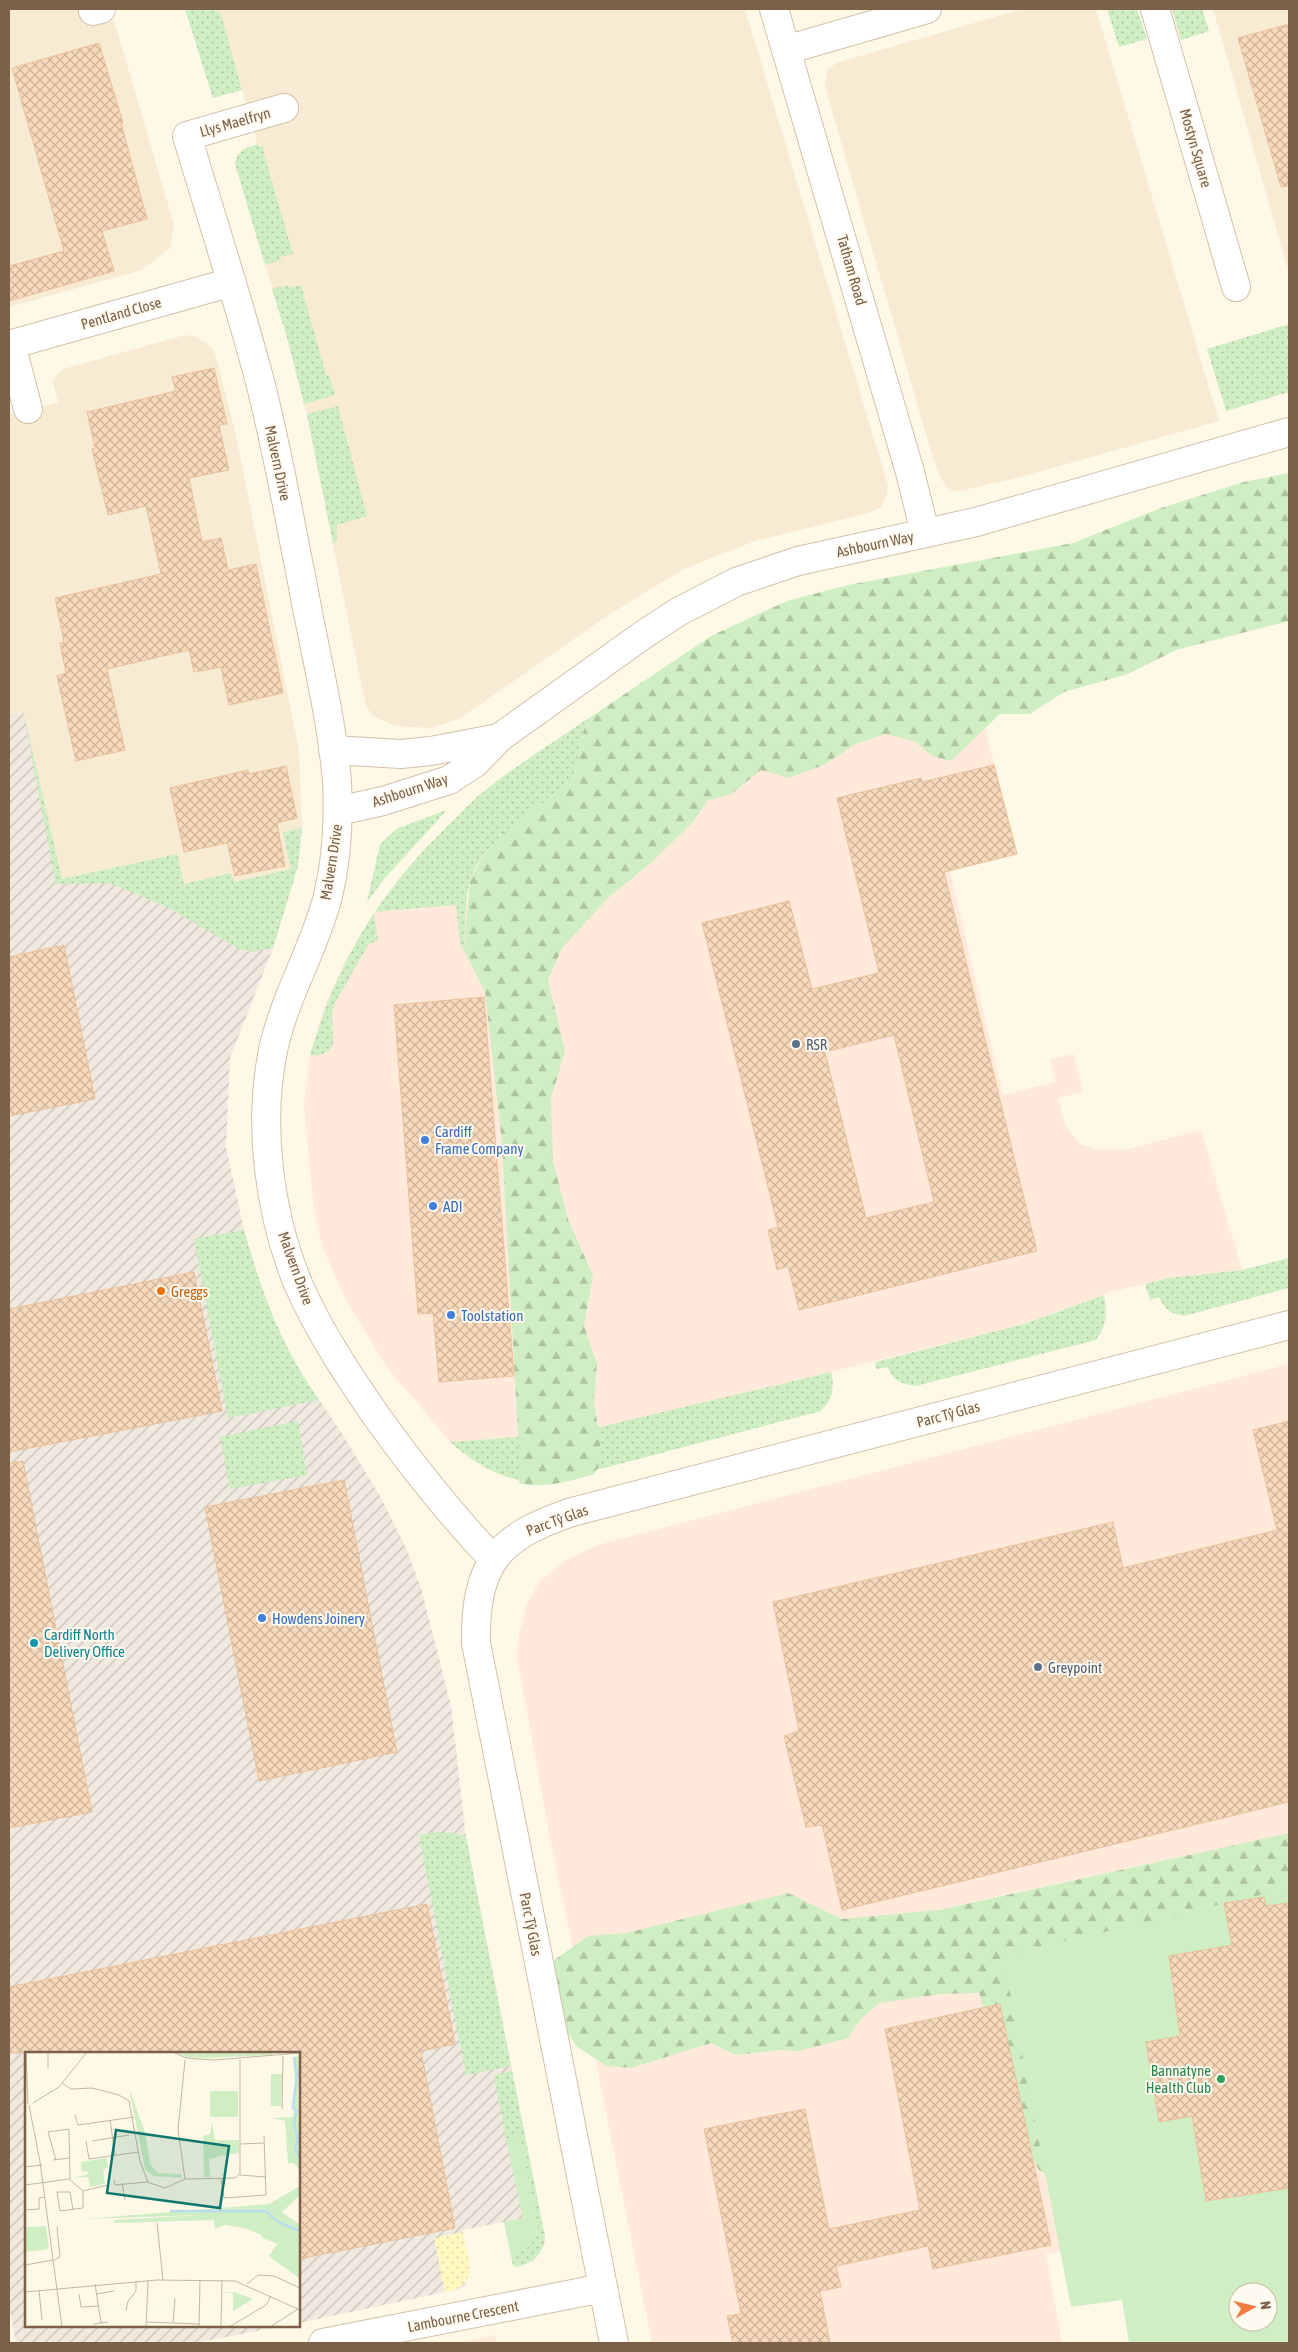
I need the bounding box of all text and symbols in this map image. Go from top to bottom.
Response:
street label: Llys Maelfryn [198,104,272,140]
street label: Mostyn Square [1177,107,1215,189]
street label: Tatham Road [834,233,870,307]
street label: Pentland Close [79,293,163,333]
street label: Malvern Drive [262,424,294,502]
street label: Ashbourn Way [835,528,915,560]
street label: Ashbourn Way [370,770,450,810]
street label: Malvern Drive [317,823,345,901]
place label: RSR [806,1036,828,1053]
marker: RSR [790,1038,802,1050]
place label: Cardiff Frame Company [435,1123,524,1157]
marker: Cardiff Frame Company [419,1134,431,1146]
place label: ADI [443,1198,463,1215]
marker: ADI [427,1200,439,1212]
street label: Malvern Drive [275,1229,317,1307]
place label: Greggs [171,1283,208,1300]
marker: Greggs [155,1285,167,1297]
place label: Toolstation [461,1307,523,1324]
marker: Toolstation [445,1309,457,1321]
street label: Parc Tŷ Glas [915,1397,981,1431]
street label: Parc Tŷ Glas [524,1501,590,1539]
place label: Howdens Joinery [272,1610,365,1627]
marker: Howdens Joinery [256,1612,268,1624]
place label: Cardiff North Delivery Office [44,1626,125,1660]
marker: Cardiff North Delivery Office [28,1637,40,1649]
place label: Greypoint [1048,1659,1102,1676]
marker: Greypoint [1032,1661,1044,1673]
street label: Parc Tŷ Glas [517,1891,545,1957]
inset map [25,2052,300,2327]
place label: Bannatyne Health Club [1146,2062,1211,2096]
marker: Bannatyne Health Club [1215,2073,1227,2085]
north arrow [1228,2282,1278,2332]
street label: Lambourne Crescent [406,2297,520,2335]
text: N [1257,2300,1274,2310]

